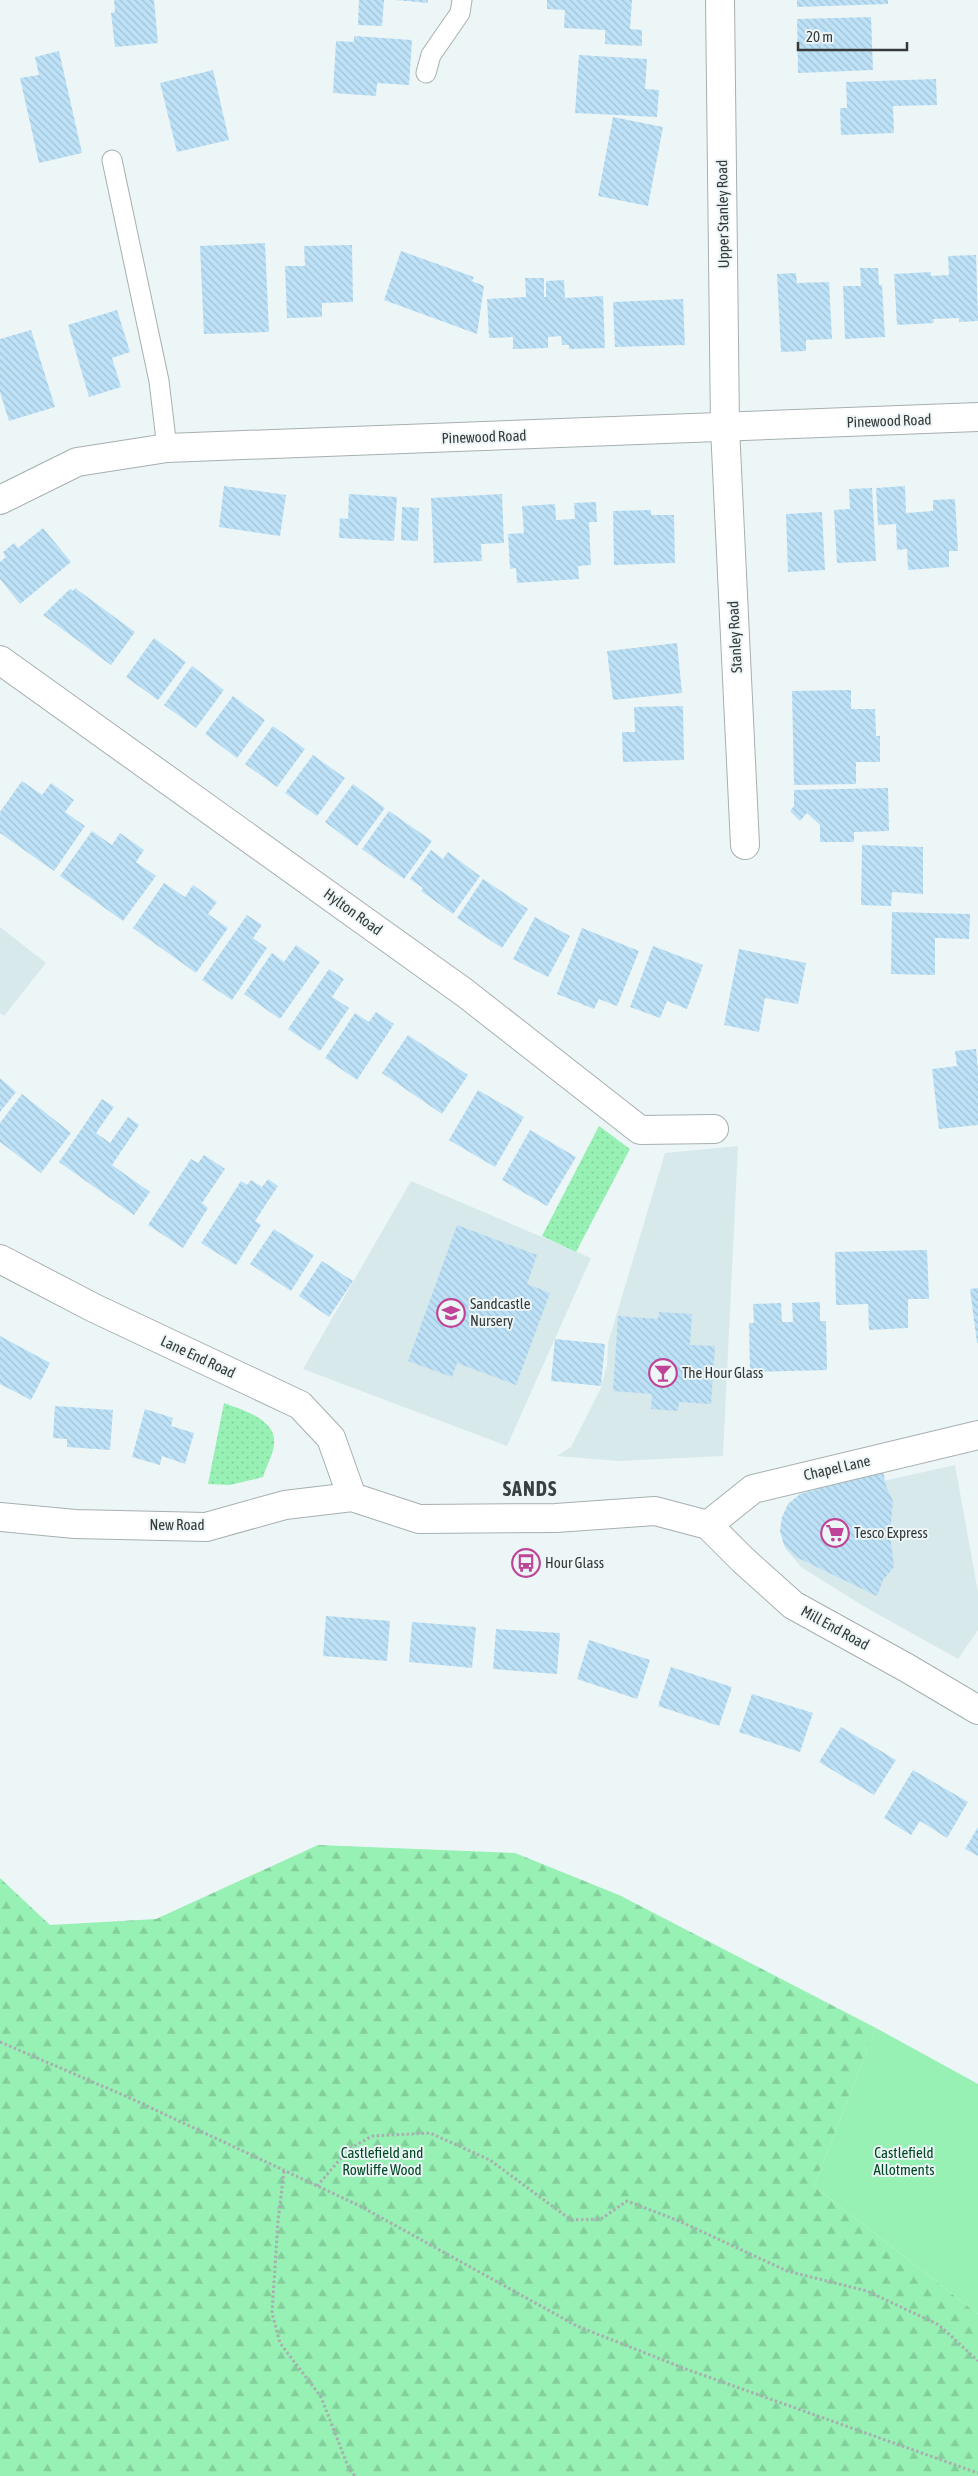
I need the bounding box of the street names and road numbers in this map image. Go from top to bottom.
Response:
street label: Upper Stanley Road [713,160,732,268]
street label: Pinewood Road [846,411,932,430]
street label: Pinewood Road [441,427,527,446]
street label: Stanley Road [724,601,745,674]
street label: Hylton Road [321,885,386,938]
street label: Lane End Road [158,1332,238,1381]
street label: Chapel Lane [802,1452,872,1483]
street label: New Road [149,1516,205,1533]
street label: Mill End Road [798,1602,872,1653]

